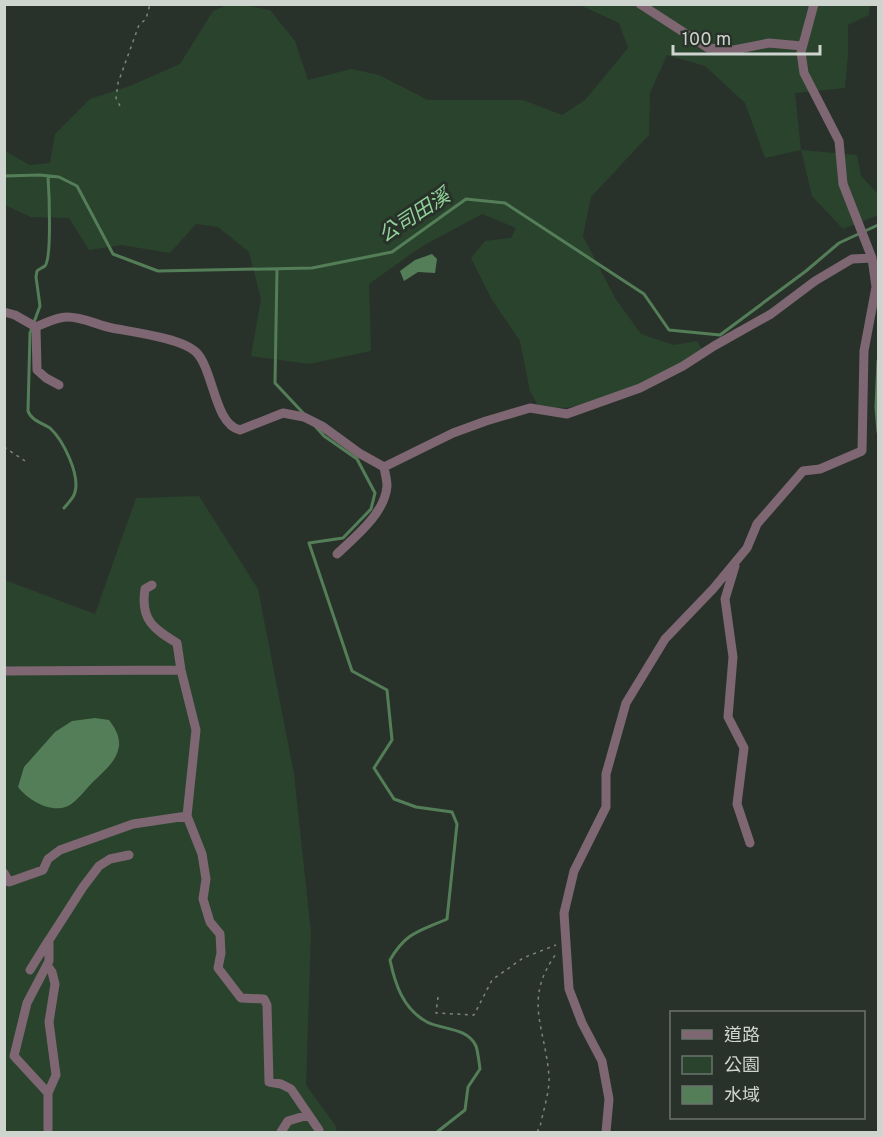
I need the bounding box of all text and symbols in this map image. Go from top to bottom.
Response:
scale bar [673,18,820,56]
text: 100 m [682,29,731,52]
water label: 公司田溪 [374,182,458,249]
legend [670,1011,865,1119]
text: 道路 [724,1025,760,1048]
text: 公園 [724,1055,760,1078]
text: 水域 [724,1085,760,1108]

